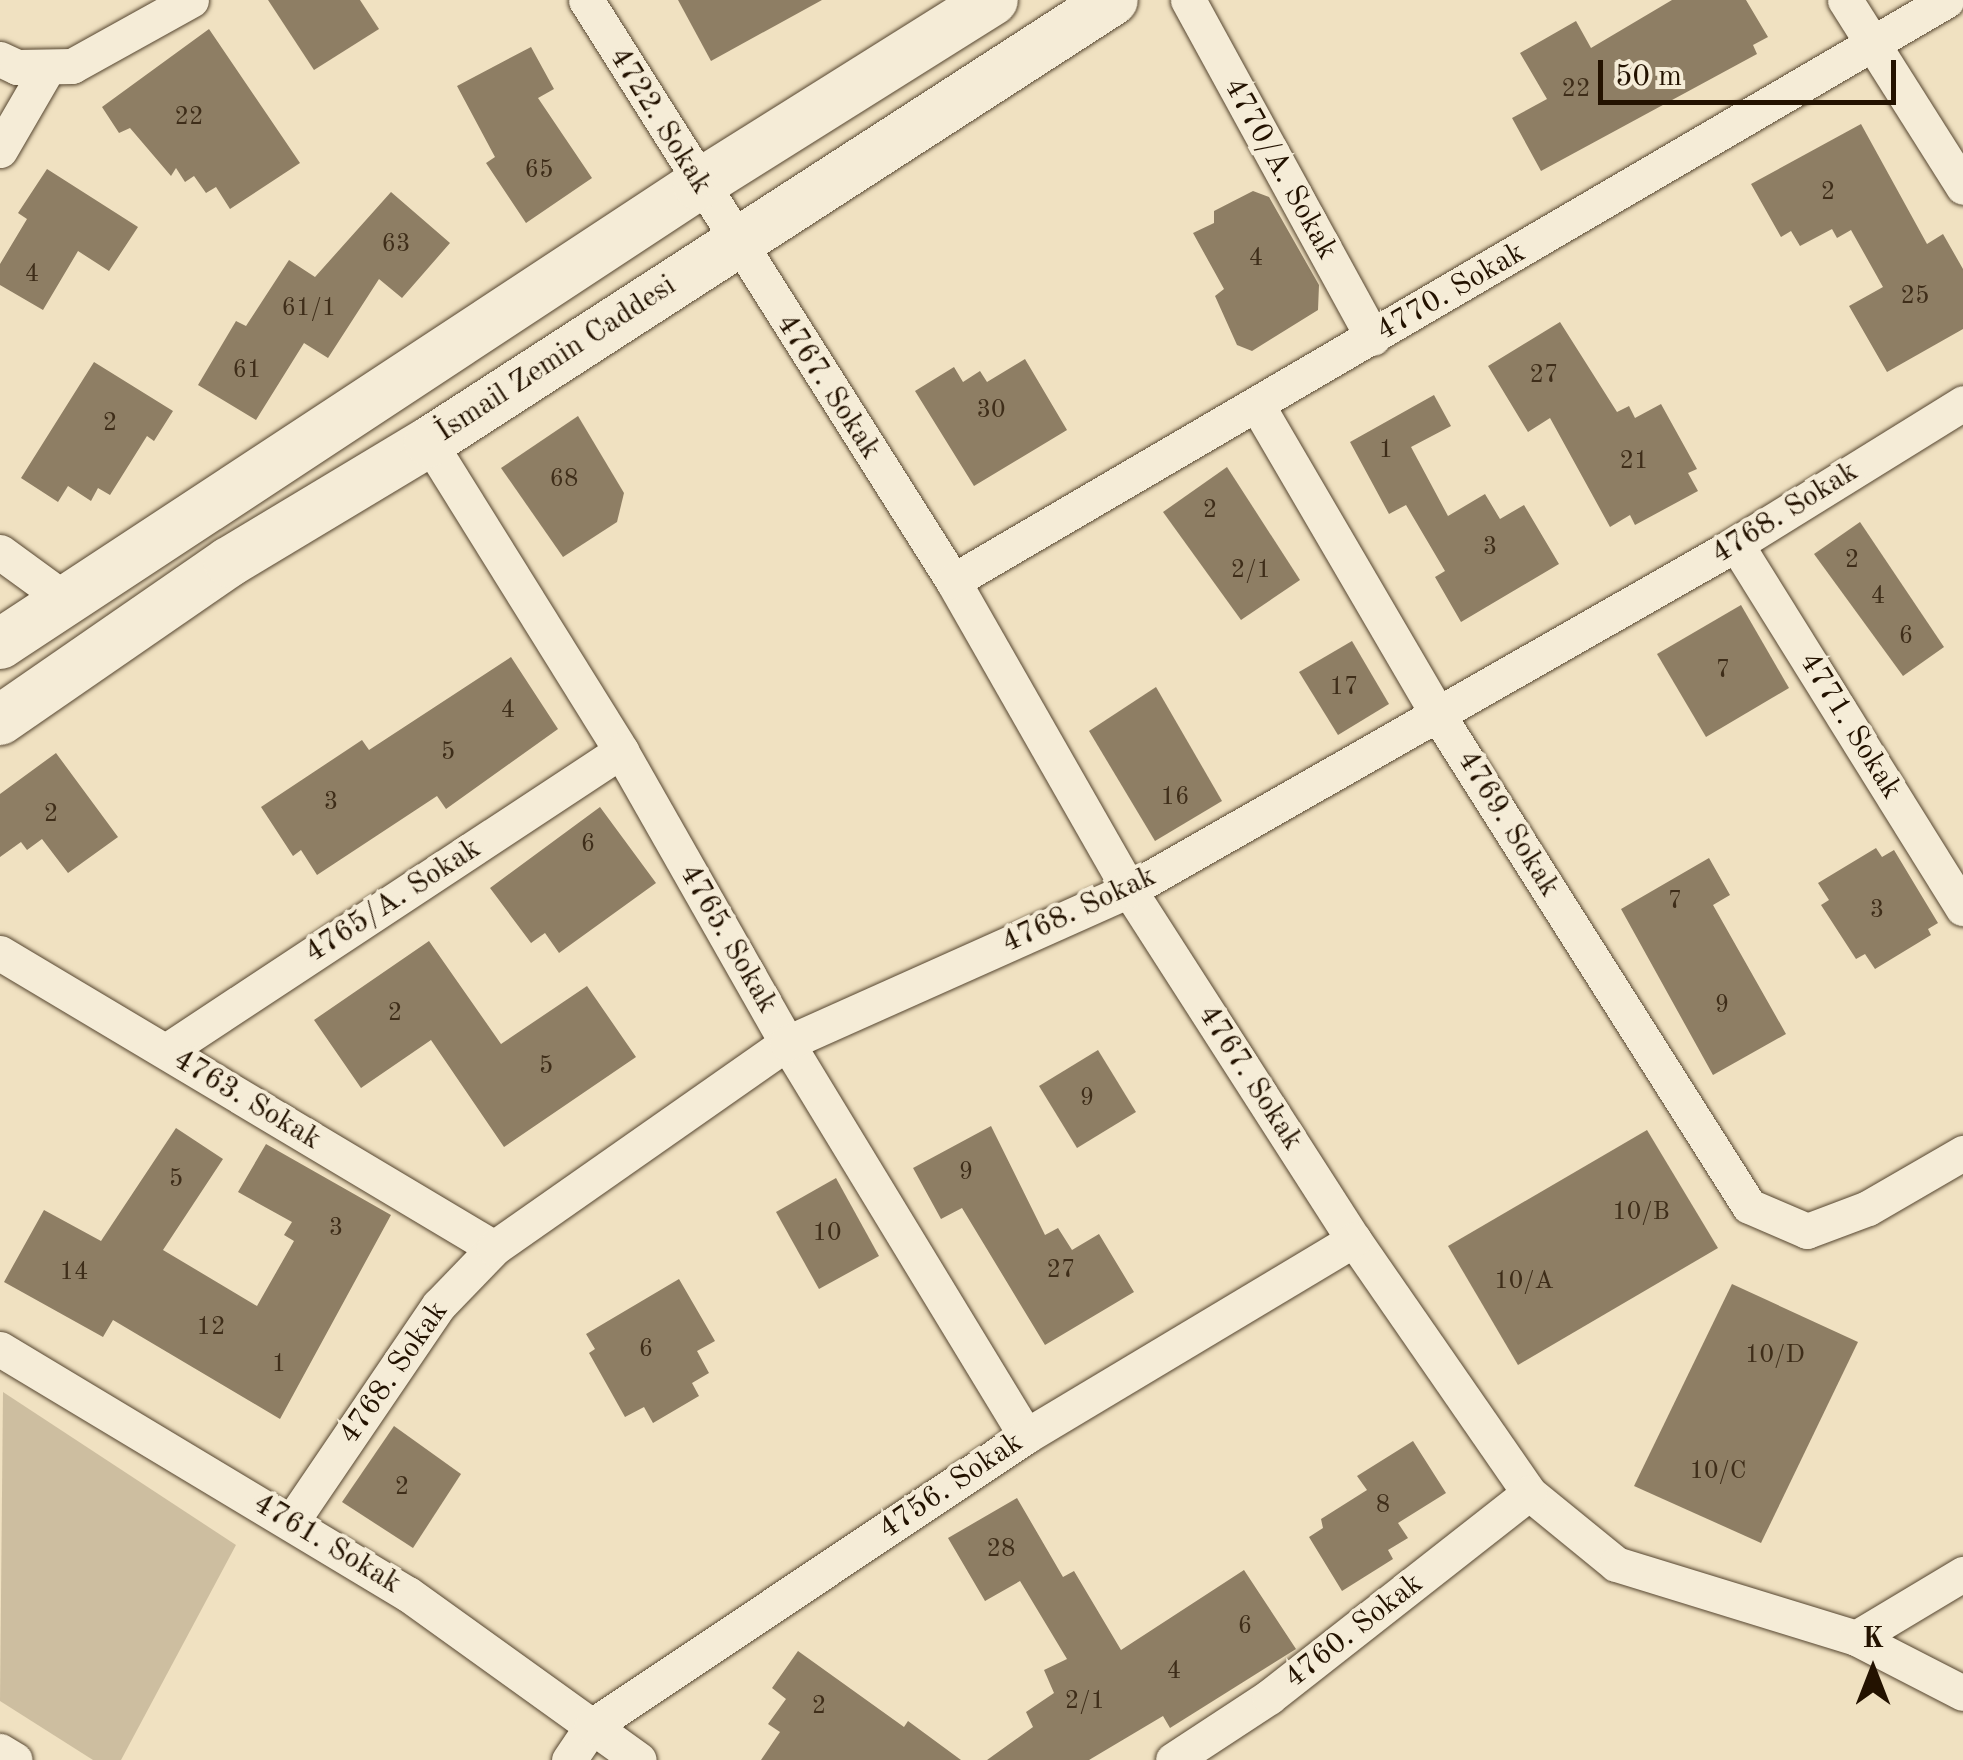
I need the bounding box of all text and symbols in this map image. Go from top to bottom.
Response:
scale bar [1603,40,1900,102]
street label: 4722. Sokak [601,41,719,201]
text: 50 m [1615,62,1682,92]
street label: 4770/A. Sokak [1215,72,1345,266]
house number: 22 [1562,75,1590,105]
house number: 22 [175,103,203,133]
house number: 65 [525,156,553,186]
house number: 2 [1821,178,1835,208]
house number: 63 [382,230,410,260]
street label: 4770. Sokak [1370,235,1532,349]
house number: 4 [1249,244,1263,274]
house number: 4 [25,260,39,290]
street label: İsmail Zemin Caddesi [429,268,683,450]
house number: 25 [1901,282,1929,312]
house number: 61/1 [282,294,336,324]
street label: 4767. Sokak [768,308,888,466]
house number: 61 [233,356,261,386]
house number: 27 [1530,361,1558,391]
house number: 30 [977,396,1005,426]
house number: 2 [103,409,117,439]
house number: 1 [1379,436,1393,466]
house number: 21 [1620,447,1648,477]
street label: 4768. Sokak [1705,454,1865,572]
house number: 68 [550,465,578,495]
house number: 2 [1203,496,1217,526]
house number: 3 [1483,533,1497,563]
house number: 2 [1845,546,1859,576]
house number: 2/1 [1231,556,1271,586]
house number: 4 [1871,582,1885,612]
house number: 6 [1899,622,1913,652]
street label: 4771. Sokak [1791,646,1909,806]
house number: 7 [1716,656,1730,686]
house number: 17 [1330,673,1358,703]
house number: 4 [501,696,515,726]
house number: 5 [441,738,455,768]
street label: 4769. Sokak [1449,744,1567,904]
house number: 16 [1161,783,1189,813]
house number: 3 [324,788,338,818]
house number: 2 [44,800,58,830]
house number: 6 [581,830,595,860]
street label: 4765/A. Sokak [298,831,488,971]
street label: 4765. Sokak [671,858,785,1020]
street label: 4768. Sokak [996,859,1162,961]
house number: 7 [1668,887,1682,917]
house number: 3 [1870,896,1884,926]
house number: 9 [1715,991,1729,1021]
house number: 2 [388,999,402,1029]
street label: 4767. Sokak [1190,999,1310,1157]
street label: 4763. Sokak [167,1042,327,1158]
house number: 5 [539,1052,553,1082]
house number: 9 [1080,1084,1094,1114]
house number: 9 [959,1158,973,1188]
house number: 5 [169,1165,183,1195]
house number: 10/B [1612,1198,1670,1228]
house number: 3 [329,1214,343,1244]
house number: 10 [813,1219,841,1249]
house number: 27 [1047,1256,1075,1286]
house number: 14 [60,1258,88,1288]
house number: 10/A [1494,1267,1554,1297]
street label: 4768. Sokak [332,1295,456,1451]
house number: 12 [197,1313,225,1343]
house number: 6 [639,1335,653,1365]
house number: 10/D [1745,1341,1805,1371]
house number: 1 [272,1350,286,1380]
street label: 4756. Sokak [872,1425,1030,1547]
house number: 10/C [1690,1457,1746,1487]
house number: 2 [395,1473,409,1503]
street label: 4761. Sokak [247,1486,407,1602]
house number: 8 [1376,1491,1390,1521]
house number: 28 [987,1535,1015,1565]
street label: 4760. Sokak [1278,1566,1430,1696]
house number: 6 [1238,1612,1252,1642]
north arrow [1823,1620,1923,1720]
text: K [1862,1626,1884,1654]
house number: 4 [1167,1657,1181,1687]
house number: 2/1 [1065,1687,1105,1717]
house number: 2 [812,1692,826,1722]

